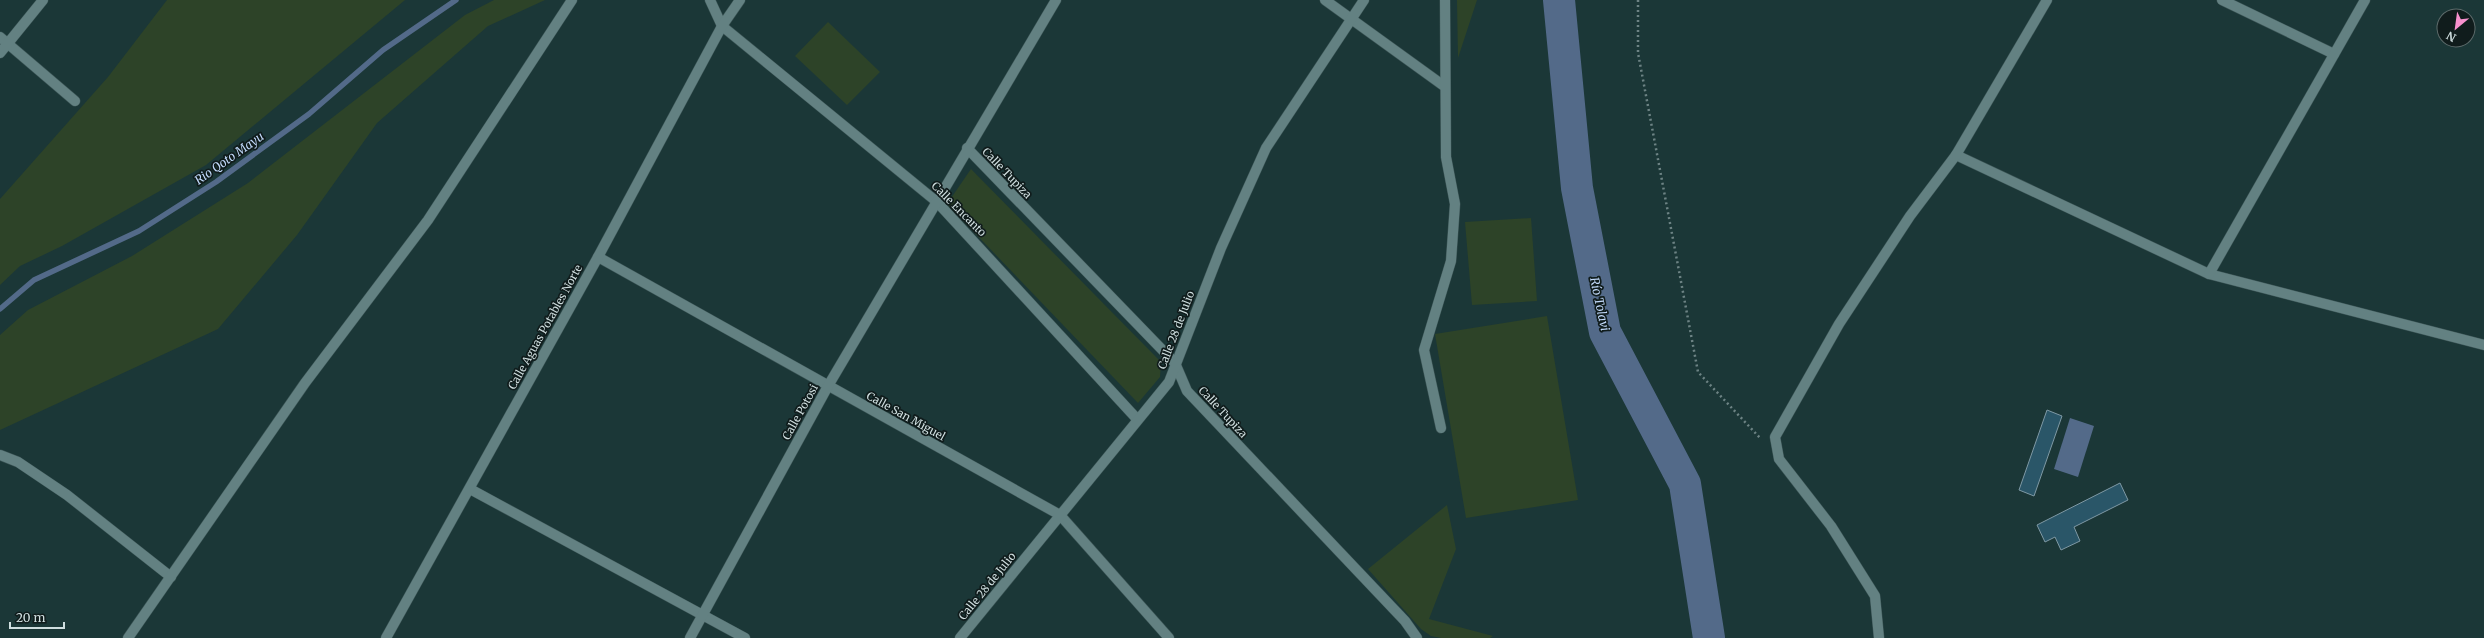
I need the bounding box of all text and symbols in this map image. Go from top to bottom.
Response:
north arrow [2436,8,2476,48]
text: N [2444,28,2458,45]
water label: Rio Qoto Mayu [192,129,266,187]
street label: Calle Tupiza [979,145,1035,201]
street label: Calle Encanto [929,179,990,240]
street label: Calle Aguas Potables Norte [505,262,585,392]
water label: Río Tolavi [1587,276,1613,333]
street label: Calle 28 de Julio [1155,288,1198,371]
street label: Calle Potosi [779,382,821,442]
street label: Calle Tupiza [1196,383,1250,441]
street label: Calle San Miguel [864,389,948,444]
street label: Calle 28 de Julio [955,549,1019,623]
scale bar [10,604,64,630]
text: 20 m [16,610,45,625]

